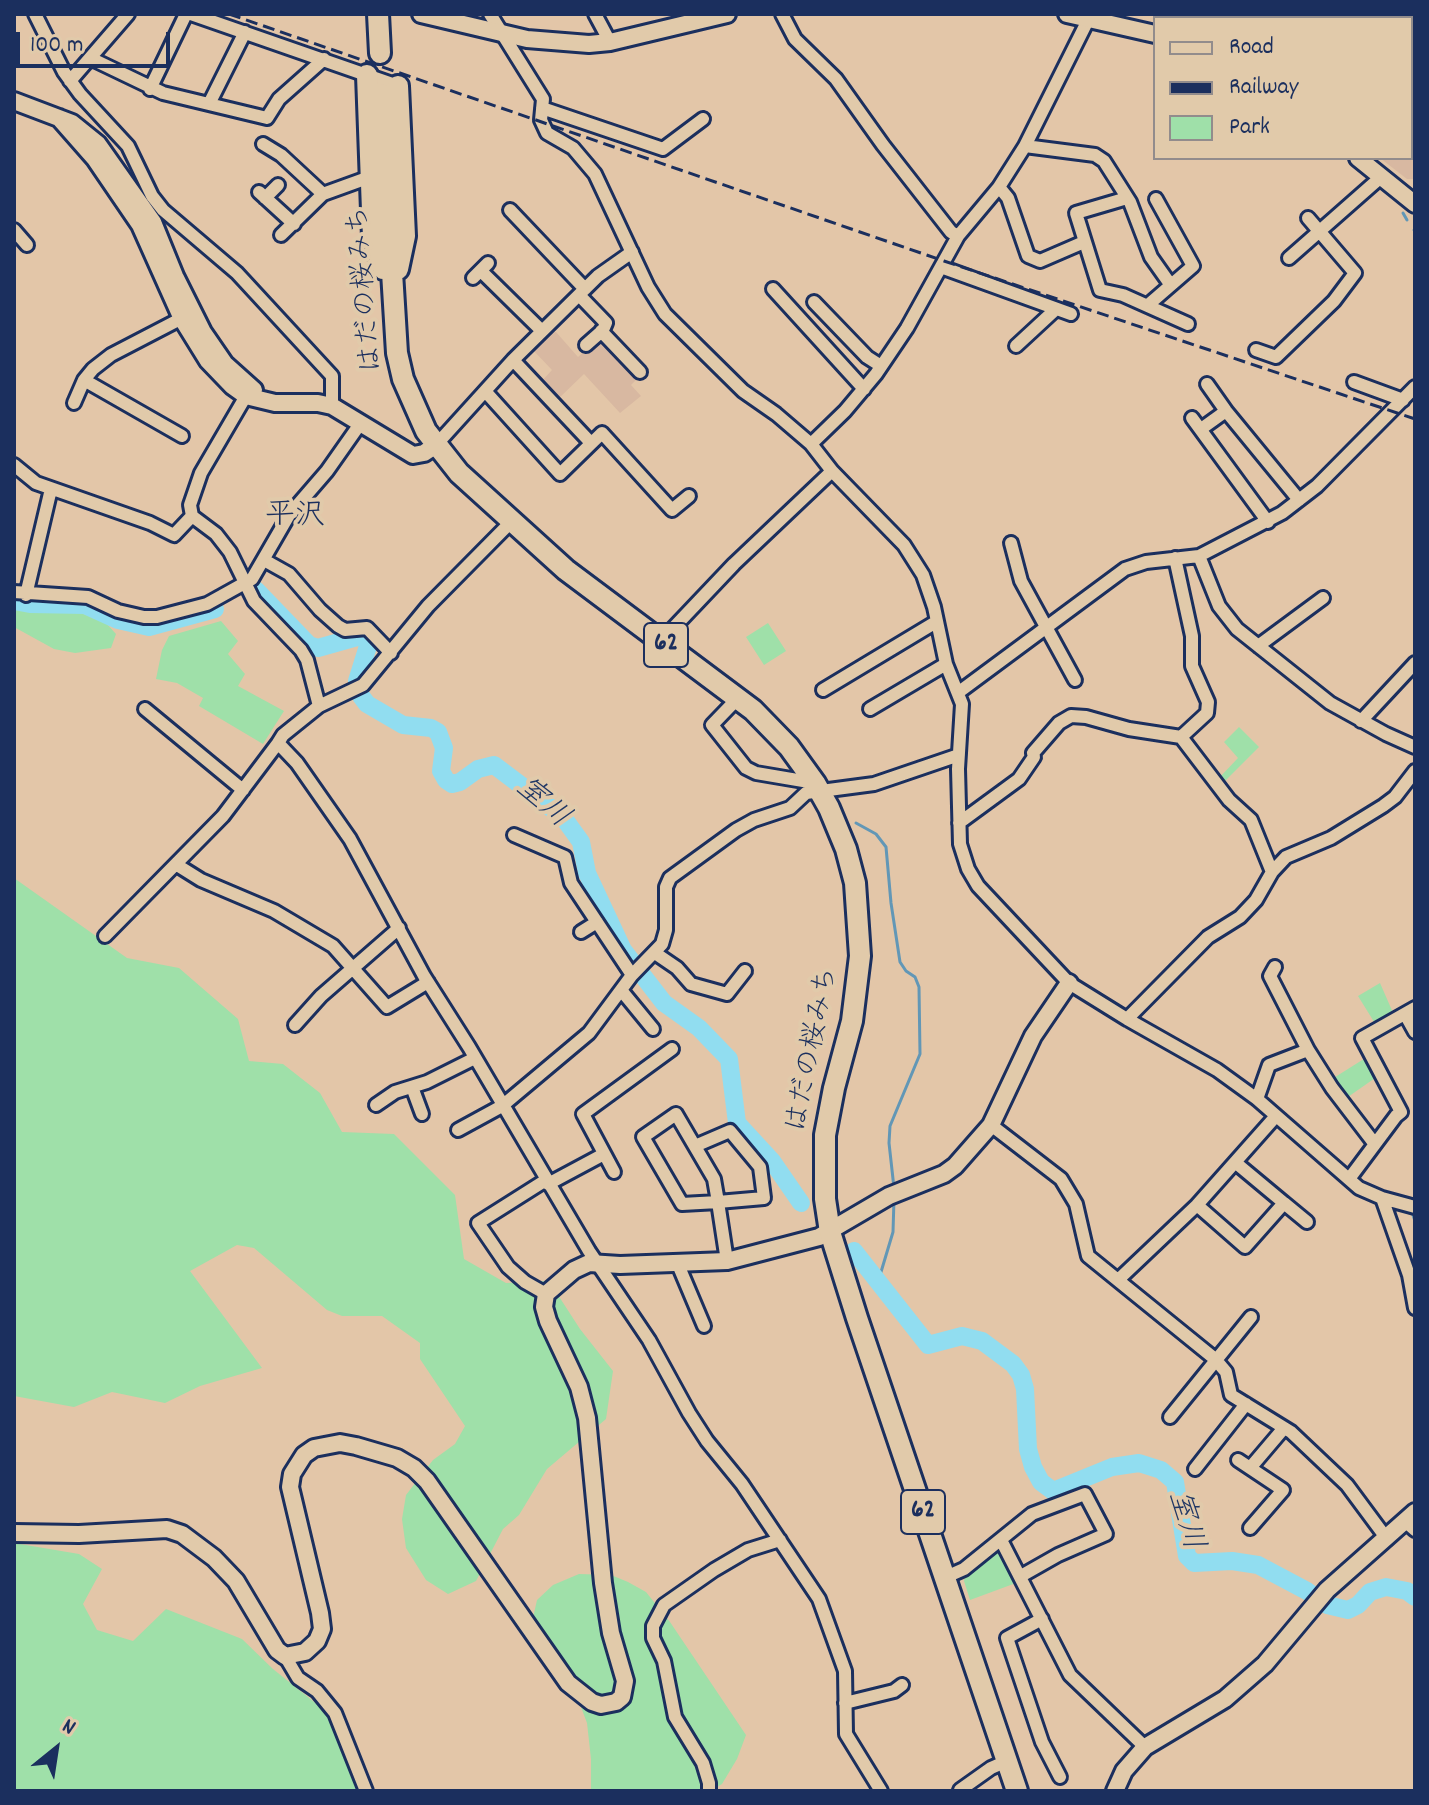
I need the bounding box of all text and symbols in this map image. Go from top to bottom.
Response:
scale bar [20,16,174,66]
legend [1153,16,1413,160]
text: 100 m [30,29,83,63]
text: Road [1229,31,1274,65]
text: Railway [1229,71,1298,105]
text: Park [1229,111,1270,145]
street label: はだの桜みち [344,204,392,374]
district label: 平沢 [265,501,325,537]
road number: 62 [644,623,688,667]
water label: 室川 [507,772,575,838]
street label: はだの桜みち [782,964,848,1136]
water label: 室川 [1157,1487,1209,1555]
road number: 62 [901,1490,945,1534]
north arrow [16,1709,96,1789]
text: N [56,1712,81,1744]

